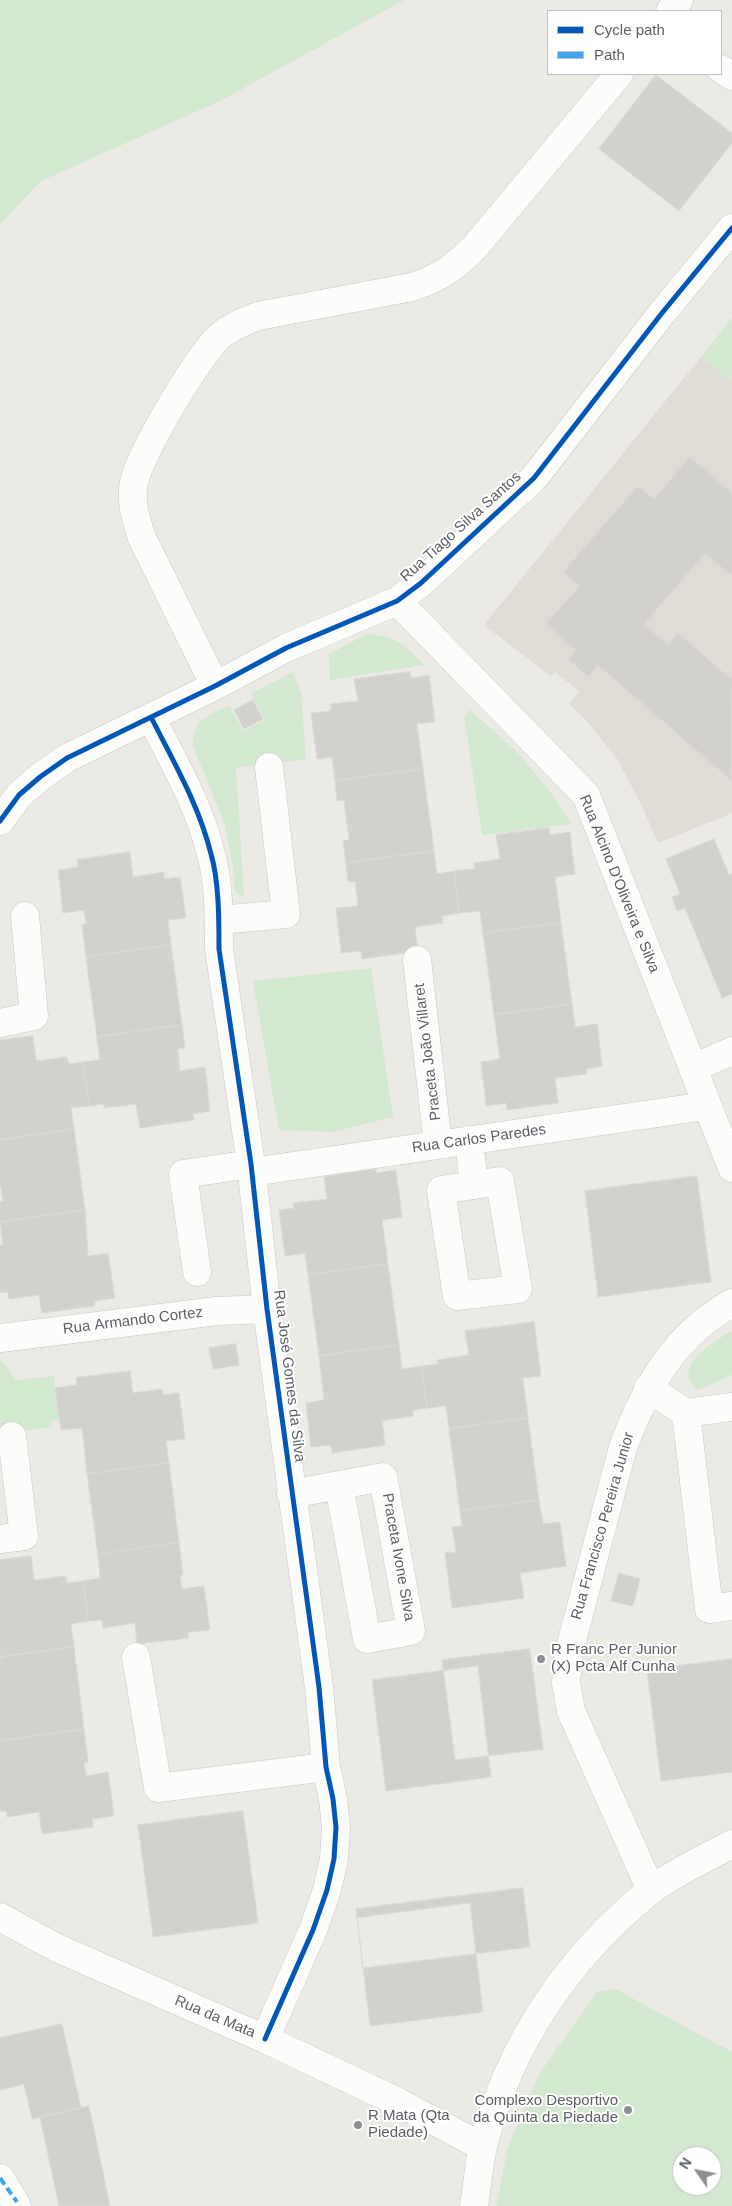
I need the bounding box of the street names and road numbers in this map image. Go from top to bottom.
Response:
street label: Rua Tiago Silva Santos [397,468,525,586]
street label: Rua Alcino D'Oliveira e Silva [575,792,663,976]
street label: Praceta João Villaret [411,982,445,1122]
street label: Rua Carlos Paredes [411,1121,547,1157]
street label: Rua José Gomes da Silva [270,1289,308,1463]
street label: Rua Armando Cortez [62,1303,204,1339]
street label: Rua Francisco Pereira Junior [568,1430,638,1622]
street label: Praceta Ivone Silva [378,1492,418,1622]
street label: Rua da Mata [172,1992,258,2042]

